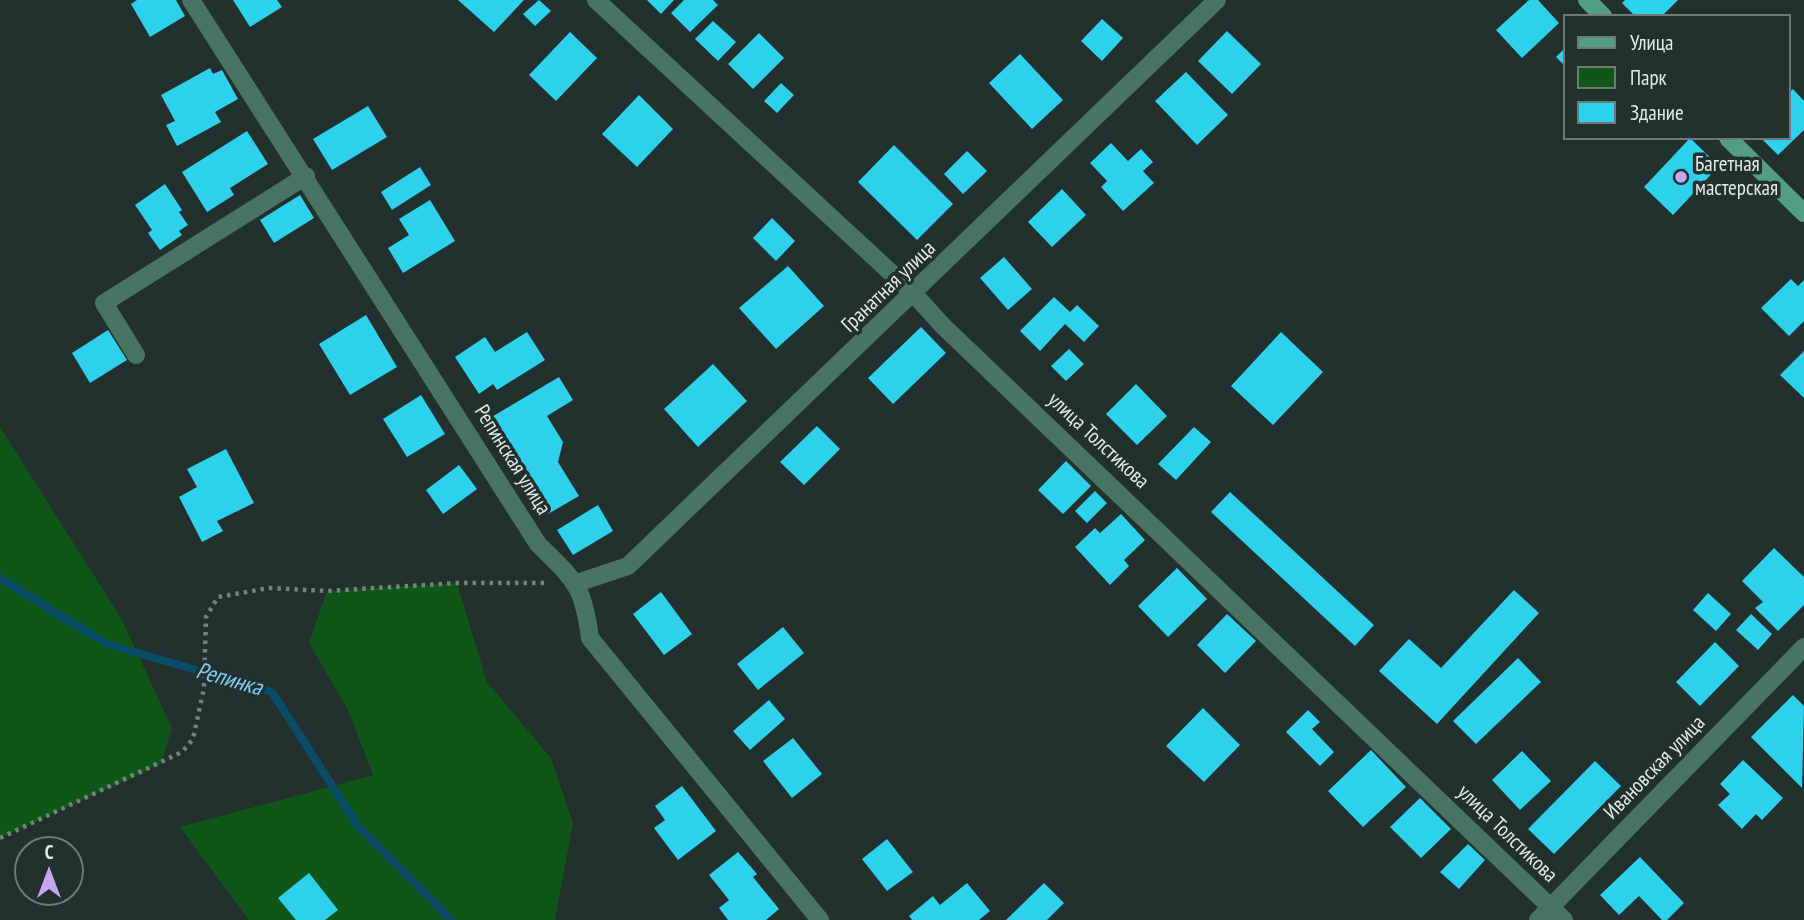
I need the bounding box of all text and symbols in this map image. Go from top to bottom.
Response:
legend [1562,14,1790,140]
text: Улица [1630,29,1673,56]
text: Парк [1630,64,1667,91]
text: Здание [1630,99,1684,126]
place label: Багетная мастерская [1695,152,1778,202]
marker: Багетная мастерская [1673,169,1689,185]
street label: Гранатная улица [837,236,941,338]
street label: улица Толстикова [1042,388,1154,494]
street label: Репинская улица [468,401,556,519]
water label: Репинка [193,657,265,703]
street label: Ивановская улица [1599,711,1711,825]
street label: улица Толстикова [1452,780,1562,888]
north arrow [14,836,84,906]
text: С [45,840,53,864]

